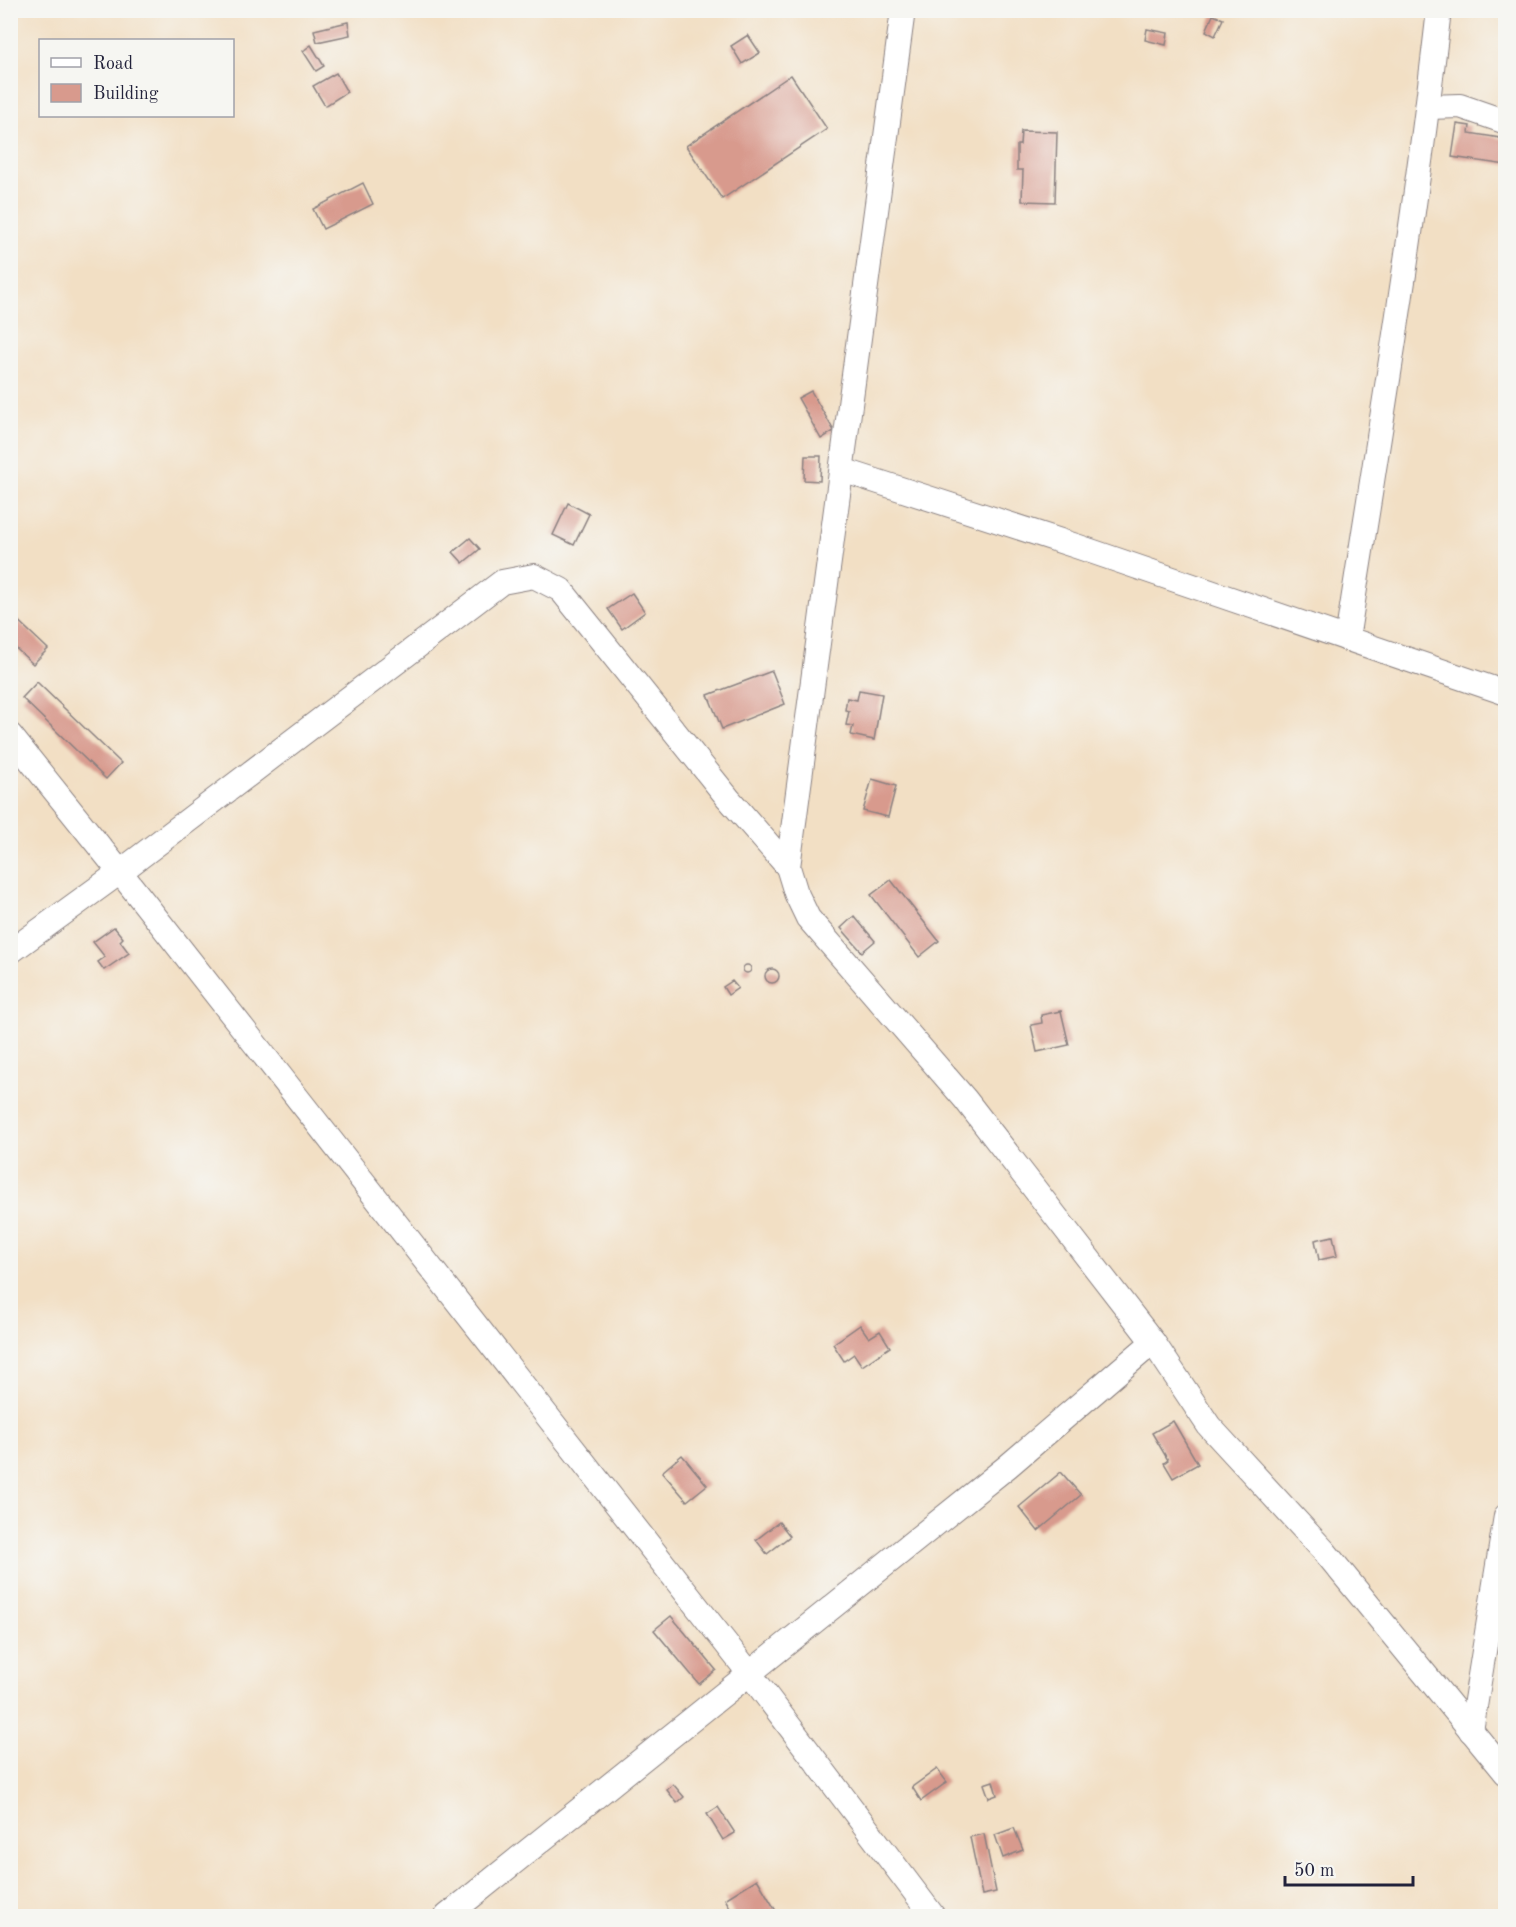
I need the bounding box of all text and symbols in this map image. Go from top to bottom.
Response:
legend [39,39,234,117]
text: Road [93,55,133,73]
text: Building [93,85,159,103]
scale bar [1285,1849,1412,1887]
text: 50 m [1294,1862,1334,1880]

